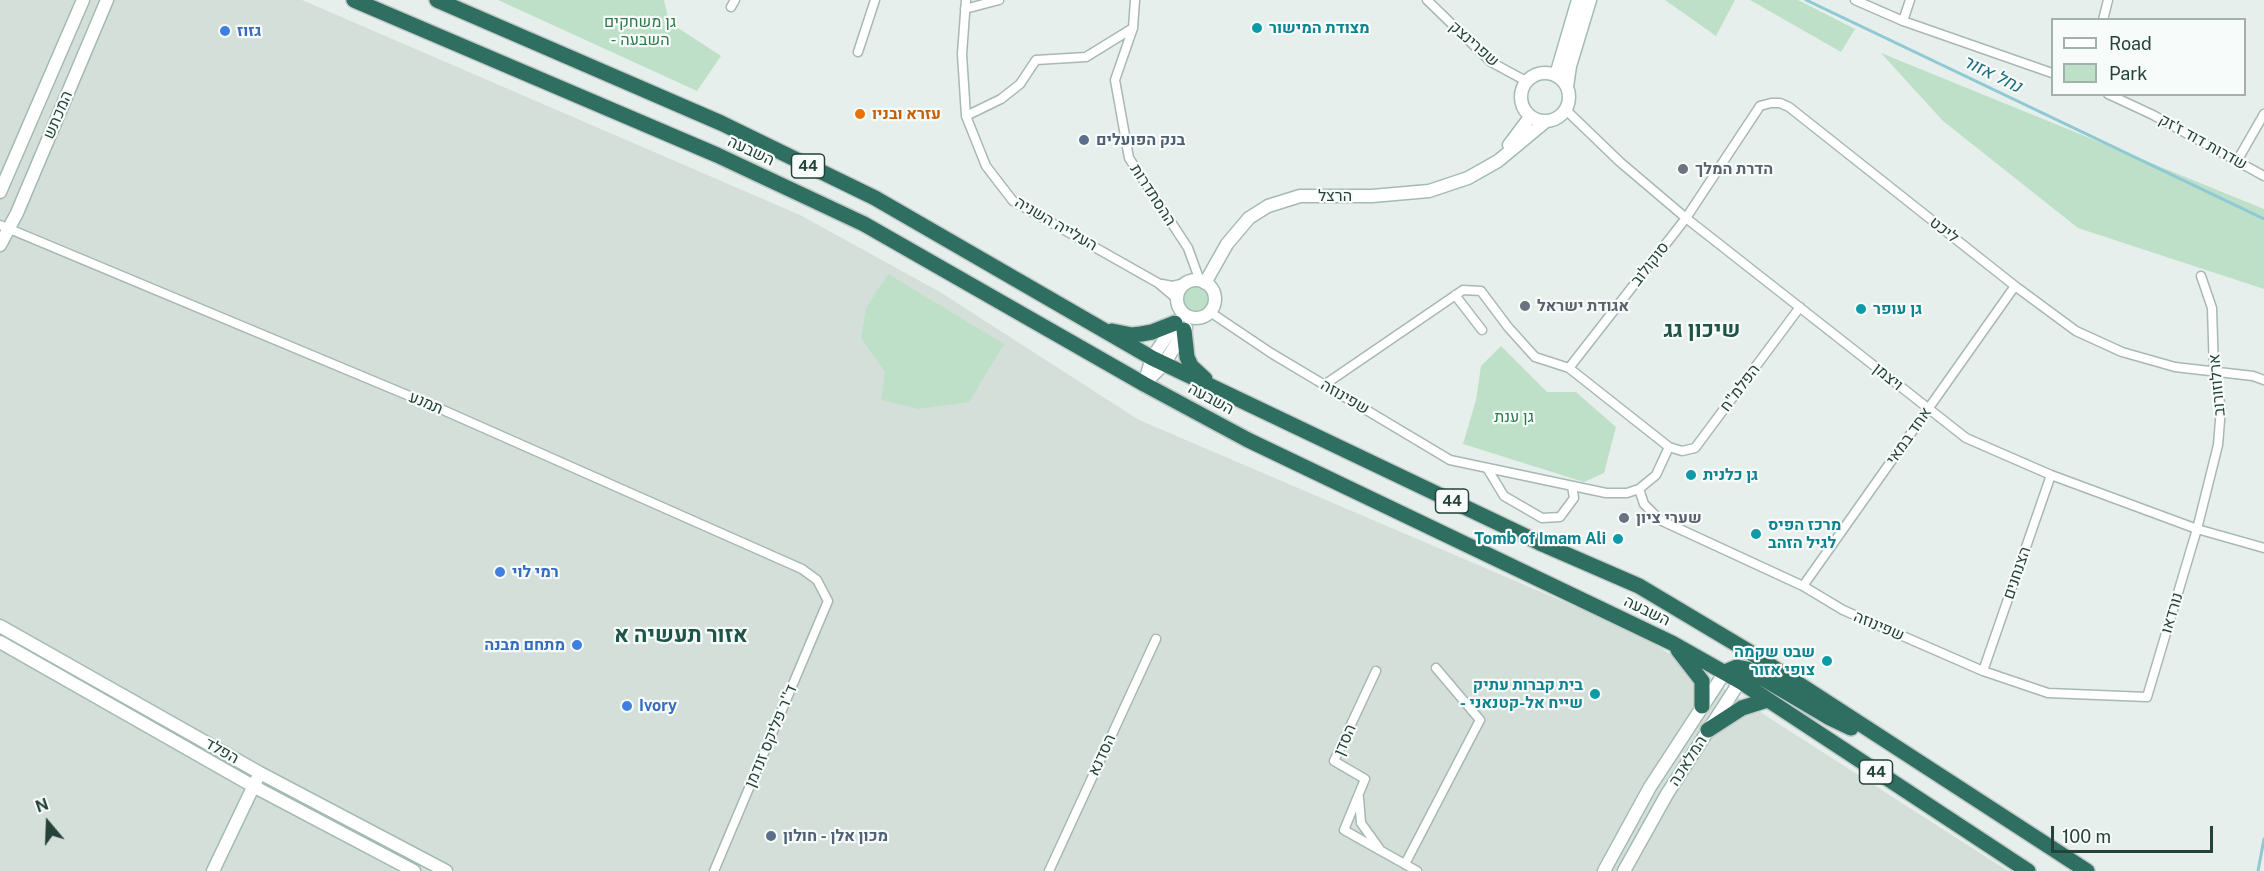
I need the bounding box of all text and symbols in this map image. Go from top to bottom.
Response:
park label: גן משחקים - השבעה [604,12,676,50]
street label: שפרינצק [1445,17,1503,71]
place label: מצודת המישור [1269,18,1370,38]
legend [2051,18,2246,96]
place label: גזוז [237,21,261,41]
marker: מצודת המישור [1250,21,1264,35]
marker: גזוז [218,24,232,38]
text: Road [2109,33,2152,54]
water label: נחל אזור [1959,50,2025,98]
text: Park [2109,63,2147,84]
street label: המכתש [39,88,77,142]
place label: עזרא ובניו [872,104,941,124]
marker: עזרא ובניו [853,107,867,121]
street label: שדרות דוד ז'זק [2155,110,2251,174]
place label: בנק הפועלים [1096,130,1185,150]
street label: השבעה [725,132,777,170]
marker: בנק הפועלים [1077,133,1091,147]
road number: 44 [792,154,824,178]
place label: הדרת המלך [1695,159,1773,179]
street label: ההסתדרות [1126,160,1180,230]
marker: הדרת המלך [1676,162,1690,176]
street label: הרצל [1318,186,1352,206]
street label: העלייה השניה [1011,193,1101,255]
street label: ליכט [1926,213,1962,247]
street label: סוקולוב [1627,238,1673,290]
place label: אגודת ישראל [1537,296,1629,316]
marker: אגודת ישראל [1518,299,1532,313]
place label: גן עופר [1873,299,1922,319]
marker: גן עופר [1854,302,1868,316]
district label: שיכון גג [1664,317,1740,343]
street label: ארלוזורוב [2205,353,2229,417]
street label: ויצמן [1869,359,1907,395]
street label: הפלמ"ח [1716,361,1764,415]
street label: שפינוזה [1317,375,1373,419]
street label: השבעה [1185,379,1237,419]
street label: תמנע [406,387,446,419]
street label: אחד במאי [1882,404,1936,468]
park label: גן ענת [1494,407,1534,427]
place label: גן כלנית [1703,465,1758,485]
marker: גן כלנית [1684,468,1698,482]
road number: 44 [1436,489,1468,513]
place label: שערי ציון [1636,508,1702,528]
marker: שערי ציון [1617,511,1631,525]
place label: מרכז הפיס לגיל הזהב [1768,515,1841,553]
marker: מרכז הפיס לגיל הזהב [1749,527,1763,541]
place label: Tomb of Imam Ali [1474,529,1606,549]
marker: Tomb of Imam Ali [1611,532,1625,546]
street label: הצנחנים [1999,544,2035,602]
place label: רמי לוי [512,562,559,582]
marker: רמי לוי [493,565,507,579]
street label: נורדאו [2157,590,2187,636]
street label: השבעה [1621,592,1673,630]
street label: שפינוזה [1851,607,1907,645]
district label: אזור תעשיה א [614,622,748,648]
place label: מתחם מבנה [484,635,565,655]
marker: מתחם מבנה [570,638,584,652]
place label: שבט שקמה צופי אזור [1734,642,1815,680]
marker: שבט שקמה צופי אזור [1820,654,1834,668]
place label: בית קברות עתיק - שייח אל-קטנאני [1460,675,1583,713]
street label: ד''ר פליקס זנדמן [741,682,801,790]
marker: בית קברות עתיק - שייח אל-קטנאני [1588,687,1602,701]
place label: Ivory [639,696,677,716]
marker: Ivory [620,699,634,713]
street label: הסדן [1330,721,1360,759]
street label: הסדנא [1084,731,1120,779]
street label: המלאכה [1665,732,1711,790]
street label: הפלד [202,734,242,768]
road number: 44 [1860,760,1892,784]
north arrow [18,793,78,853]
text: N [33,794,51,817]
scale bar [2054,814,2216,852]
place label: מכון אלן - חולון [783,826,888,846]
text: 100 m [2062,826,2111,847]
marker: מכון אלן - חולון [764,829,778,843]

